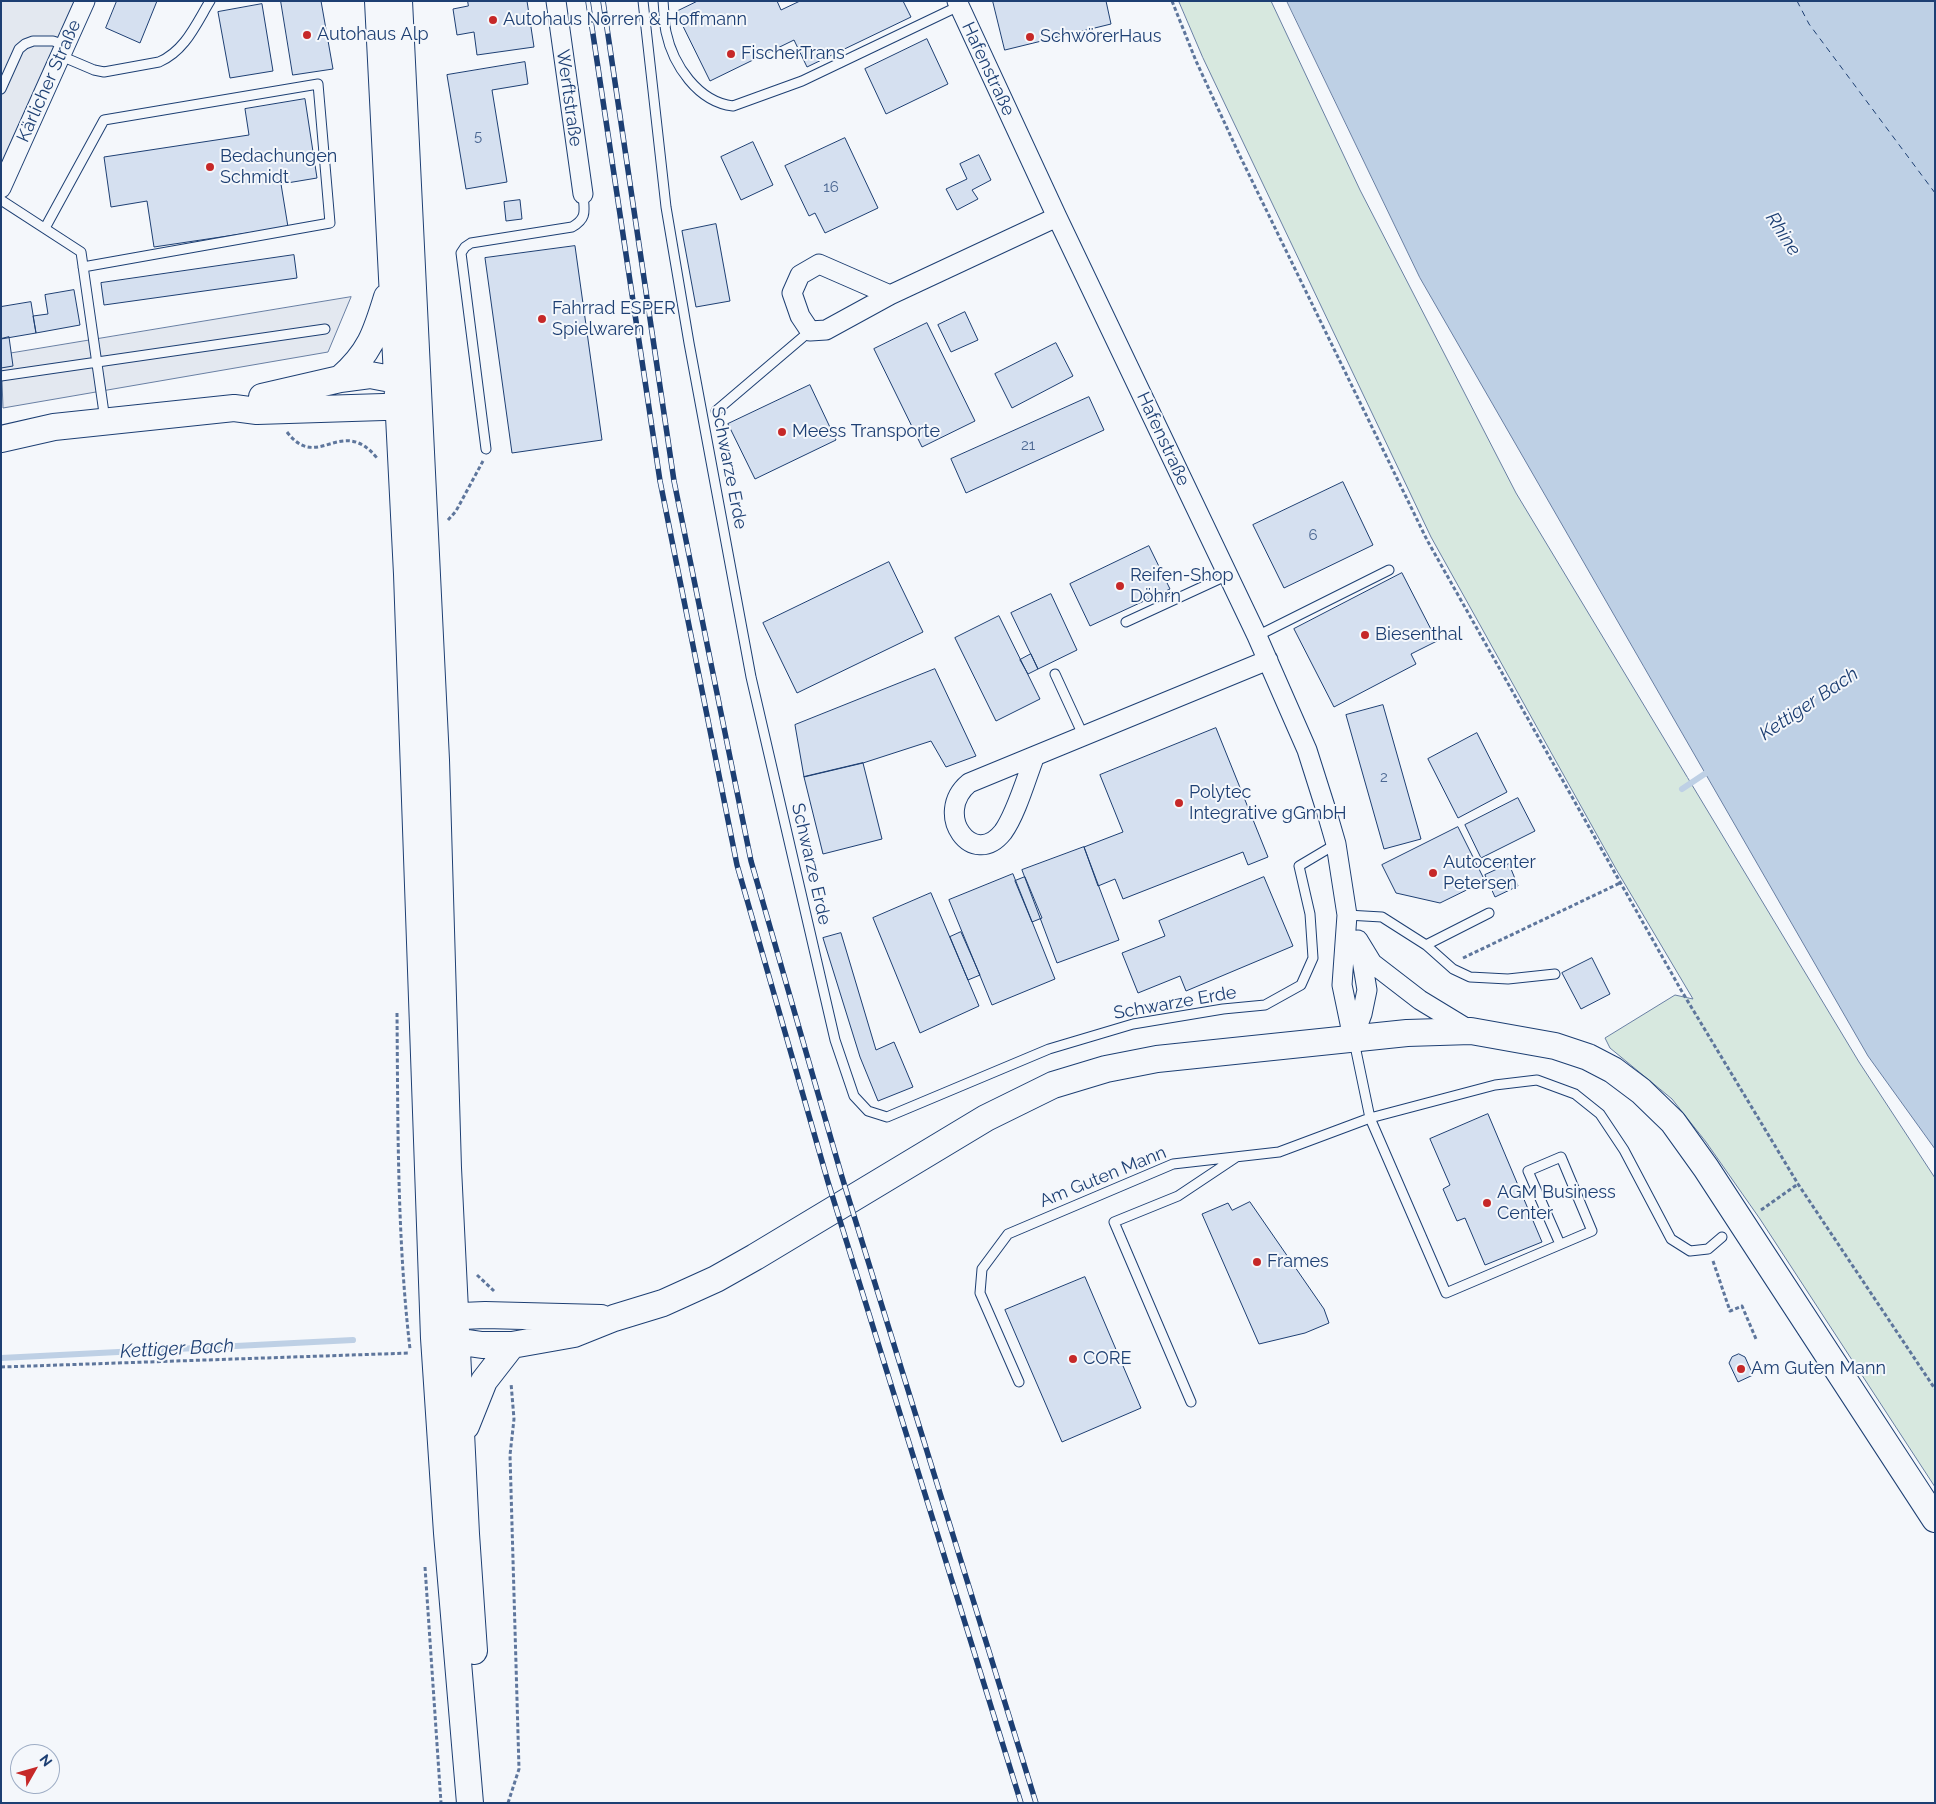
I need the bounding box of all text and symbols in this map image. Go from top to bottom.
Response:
place label: Autohaus Norren & Hoffmann [503,9,747,31]
marker: Autohaus Norren & Hoffmann [487,14,499,26]
street label: Kärlicher Straße [12,16,86,146]
street label: Hafenstraße [957,19,1019,119]
place label: Autohaus Alp [317,24,429,46]
place label: SchwörerHaus [1040,26,1161,48]
marker: Autohaus Alp [301,29,313,41]
marker: SchwörerHaus [1024,31,1036,43]
place label: FischerTrans [741,43,845,65]
street label: Werftstraße [552,48,586,148]
marker: FischerTrans [725,48,737,60]
house number: 5 [474,127,482,145]
place label: Bedachungen Schmidt [220,146,337,188]
marker: Bedachungen Schmidt [204,161,216,173]
house number: 16 [823,178,839,196]
water label: Rhine [1761,208,1805,260]
place label: Fahrrad ESPER Spielwaren [552,298,676,340]
marker: Fahrrad ESPER Spielwaren [536,313,548,325]
street label: Hafenstraße [1132,389,1194,489]
street label: Schwarze Erde [707,405,751,531]
place label: Meess Transporte [792,421,940,443]
marker: Meess Transporte [776,426,788,438]
house number: 21 [1021,436,1035,454]
house number: 6 [1308,526,1318,544]
place label: Reifen-Shop Döhrn [1130,565,1233,608]
marker: Reifen-Shop Döhrn [1114,580,1126,592]
place label: Biesenthal [1375,624,1462,646]
marker: Biesenthal [1359,629,1371,641]
water label: Kettiger Bach [1755,663,1863,745]
house number: 2 [1380,768,1388,786]
place label: Polytec Integrative gGmbH [1189,782,1347,824]
marker: Polytec Integrative gGmbH [1173,797,1185,809]
street label: Schwarze Erde [787,801,835,927]
place label: Autocenter Petersen [1443,852,1536,894]
marker: Autocenter Petersen [1427,867,1439,879]
street label: Schwarze Erde [1112,982,1238,1024]
street label: Am Guten Mann [1036,1142,1170,1212]
place label: AGM Business Center [1497,1182,1616,1224]
marker: AGM Business Center [1481,1197,1493,1209]
place label: Frames [1267,1251,1329,1273]
marker: Frames [1251,1256,1263,1268]
water label: Kettiger Bach [119,1335,235,1363]
place label: CORE [1083,1348,1131,1370]
marker: CORE [1067,1353,1079,1365]
place label: Am Guten Mann [1751,1358,1886,1380]
marker: Am Guten Mann [1735,1363,1747,1375]
north arrow [10,1744,60,1794]
text: N [36,1751,56,1770]

